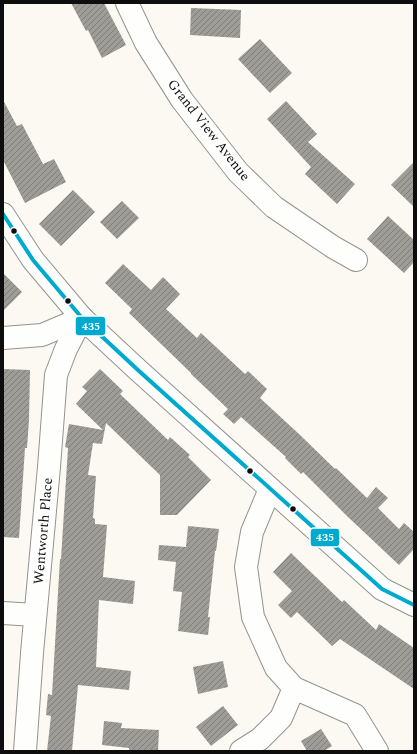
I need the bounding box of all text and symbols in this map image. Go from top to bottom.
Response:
street label: Grand View Avenue [162,74,256,186]
unlabelled marker [9,226,19,236]
unlabelled marker [63,296,73,306]
line badge: 435 [75,316,106,336]
text: 435 [82,318,100,335]
unlabelled marker [245,466,255,476]
street label: Wentworth Place [28,477,58,585]
unlabelled marker [288,504,298,514]
line badge: 435 [310,528,340,547]
text: 435 [316,529,334,546]

